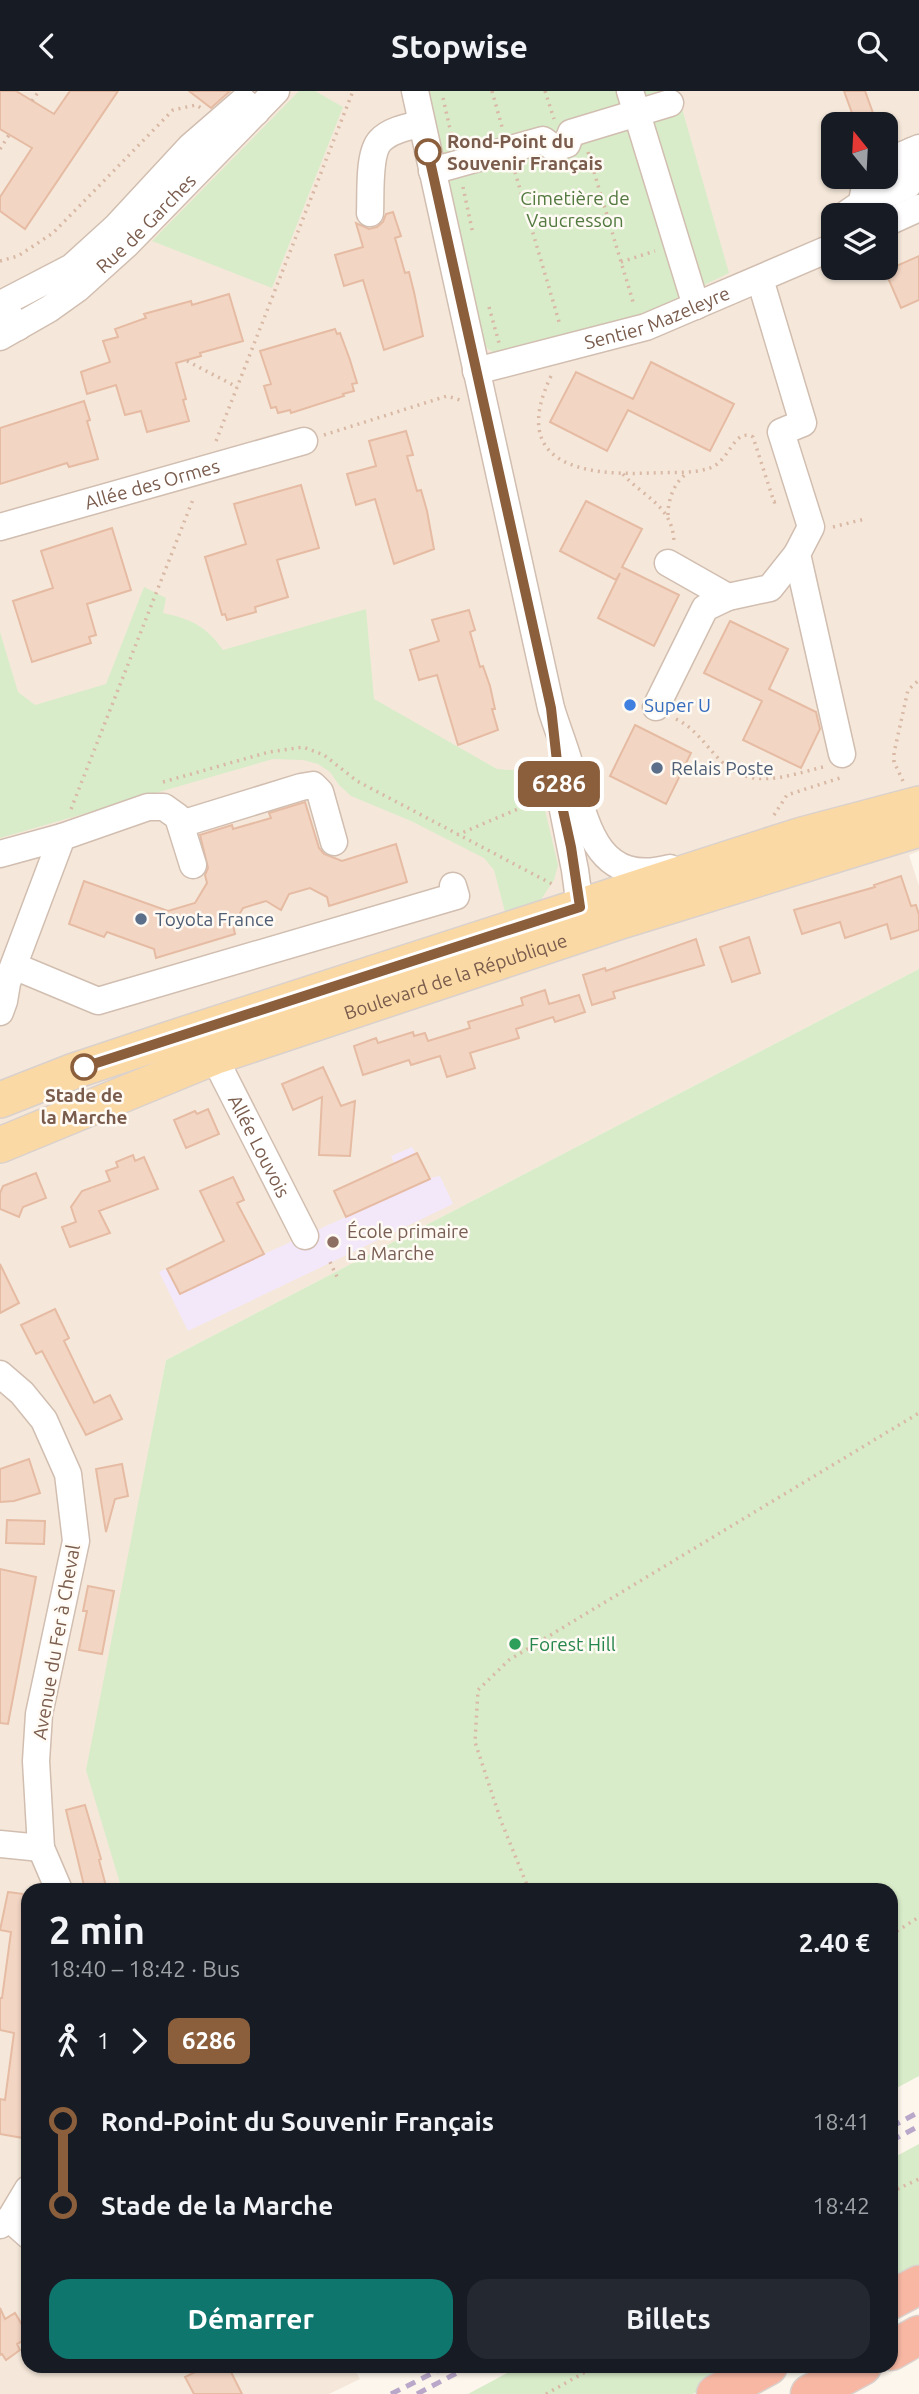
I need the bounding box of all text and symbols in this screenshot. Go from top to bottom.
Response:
icon: back [28,27,66,65]
icon: search [853,27,891,65]
text: Stopwise [391,28,528,64]
north arrow [821,112,898,189]
map controls [821,112,898,280]
place label: Rond-Point du Souvenir Français [447,130,603,174]
marker: Rond-Point du Souvenir Français [415,139,441,165]
street label: Rue de Garches [91,169,200,278]
park label: Cimetière de Vaucresson [520,187,630,231]
button: layers [821,203,898,280]
street label: Sentier Mazeleyre [582,281,733,353]
street label: Allée des Ormes [82,454,222,513]
place label: Super U [644,694,711,716]
marker: Super U [622,697,638,713]
place label: Relais Poste [671,757,774,779]
marker: Relais Poste [649,760,665,776]
line badge: 6286 [510,761,608,807]
text: 6286 [532,770,586,797]
place label: Toyota France [155,908,274,930]
marker: Toyota France [133,911,149,927]
street label: Boulevard de la République [341,929,570,1024]
marker: Stade de la Marche [71,1054,97,1080]
place label: Stade de la Marche [40,1084,128,1128]
street label: Allée Louvois [224,1091,295,1201]
place label: École primaire La Marche [347,1220,469,1264]
marker: École primaire La Marche [325,1234,341,1250]
street label: Avenue du Fer à Cheval [28,1543,84,1741]
place label: Forest Hill [529,1633,616,1655]
marker: Forest Hill [507,1636,523,1652]
text: 2 min [49,1909,145,1951]
text: 2.40 € [799,1928,870,1957]
text: 18:40 – 18:42 · Bus [49,1956,240,1981]
icon: walk [49,2022,87,2060]
icon: forward [120,2022,158,2060]
text: 6286 [182,2027,236,2054]
text: 1 [97,2028,110,2053]
text: Rond-Point du Souvenir Français [101,2107,494,2136]
text: 18:41 [812,2109,870,2134]
text: Stade de la Marche [101,2191,333,2220]
text: 18:42 [812,2193,870,2218]
button: Démarrer [49,2279,453,2359]
button: Billets [467,2279,870,2359]

